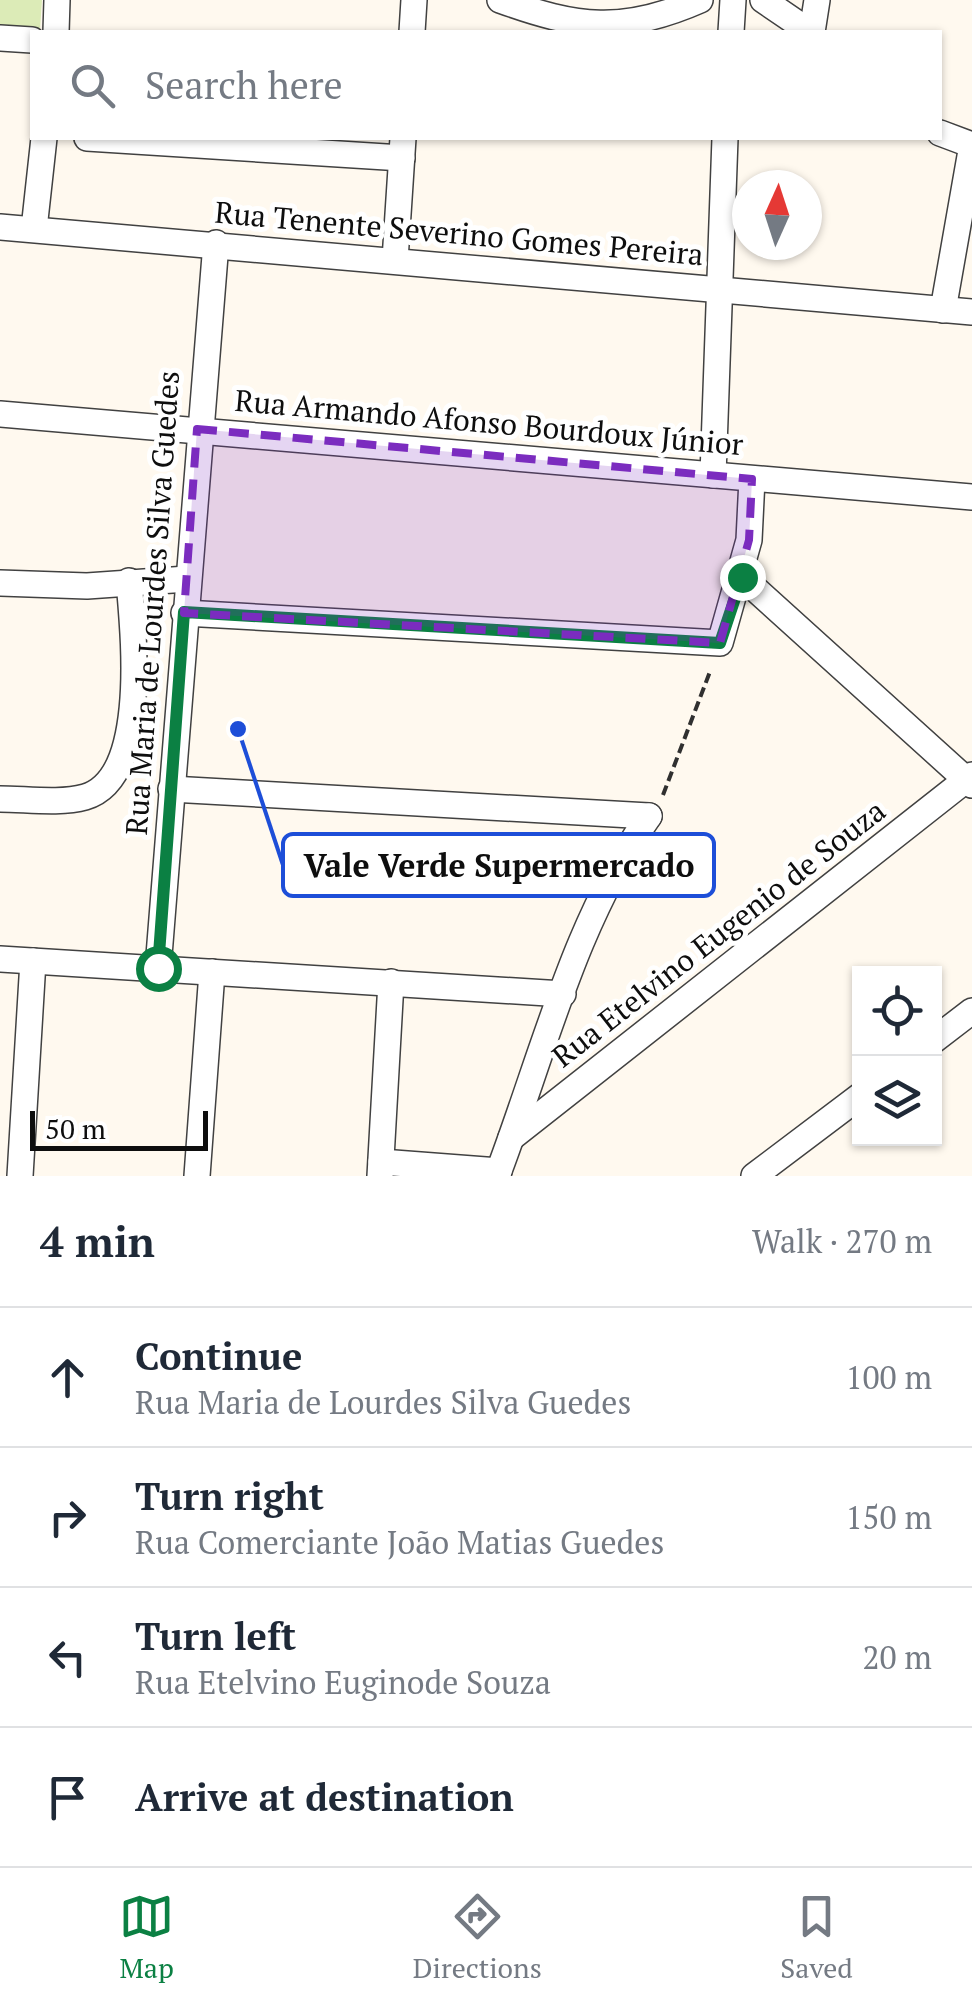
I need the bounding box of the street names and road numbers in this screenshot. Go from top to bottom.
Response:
street label: Rua Tenente Severino Gomes Pereira [213,192,705,274]
street label: Rua Maria de Lourdes Silva Guedes [116,369,188,836]
street label: Rua Armando Afonso Bourdoux Júnior [233,380,745,464]
street label: Rua Etelvino Eugenio de Souza [544,790,893,1076]

